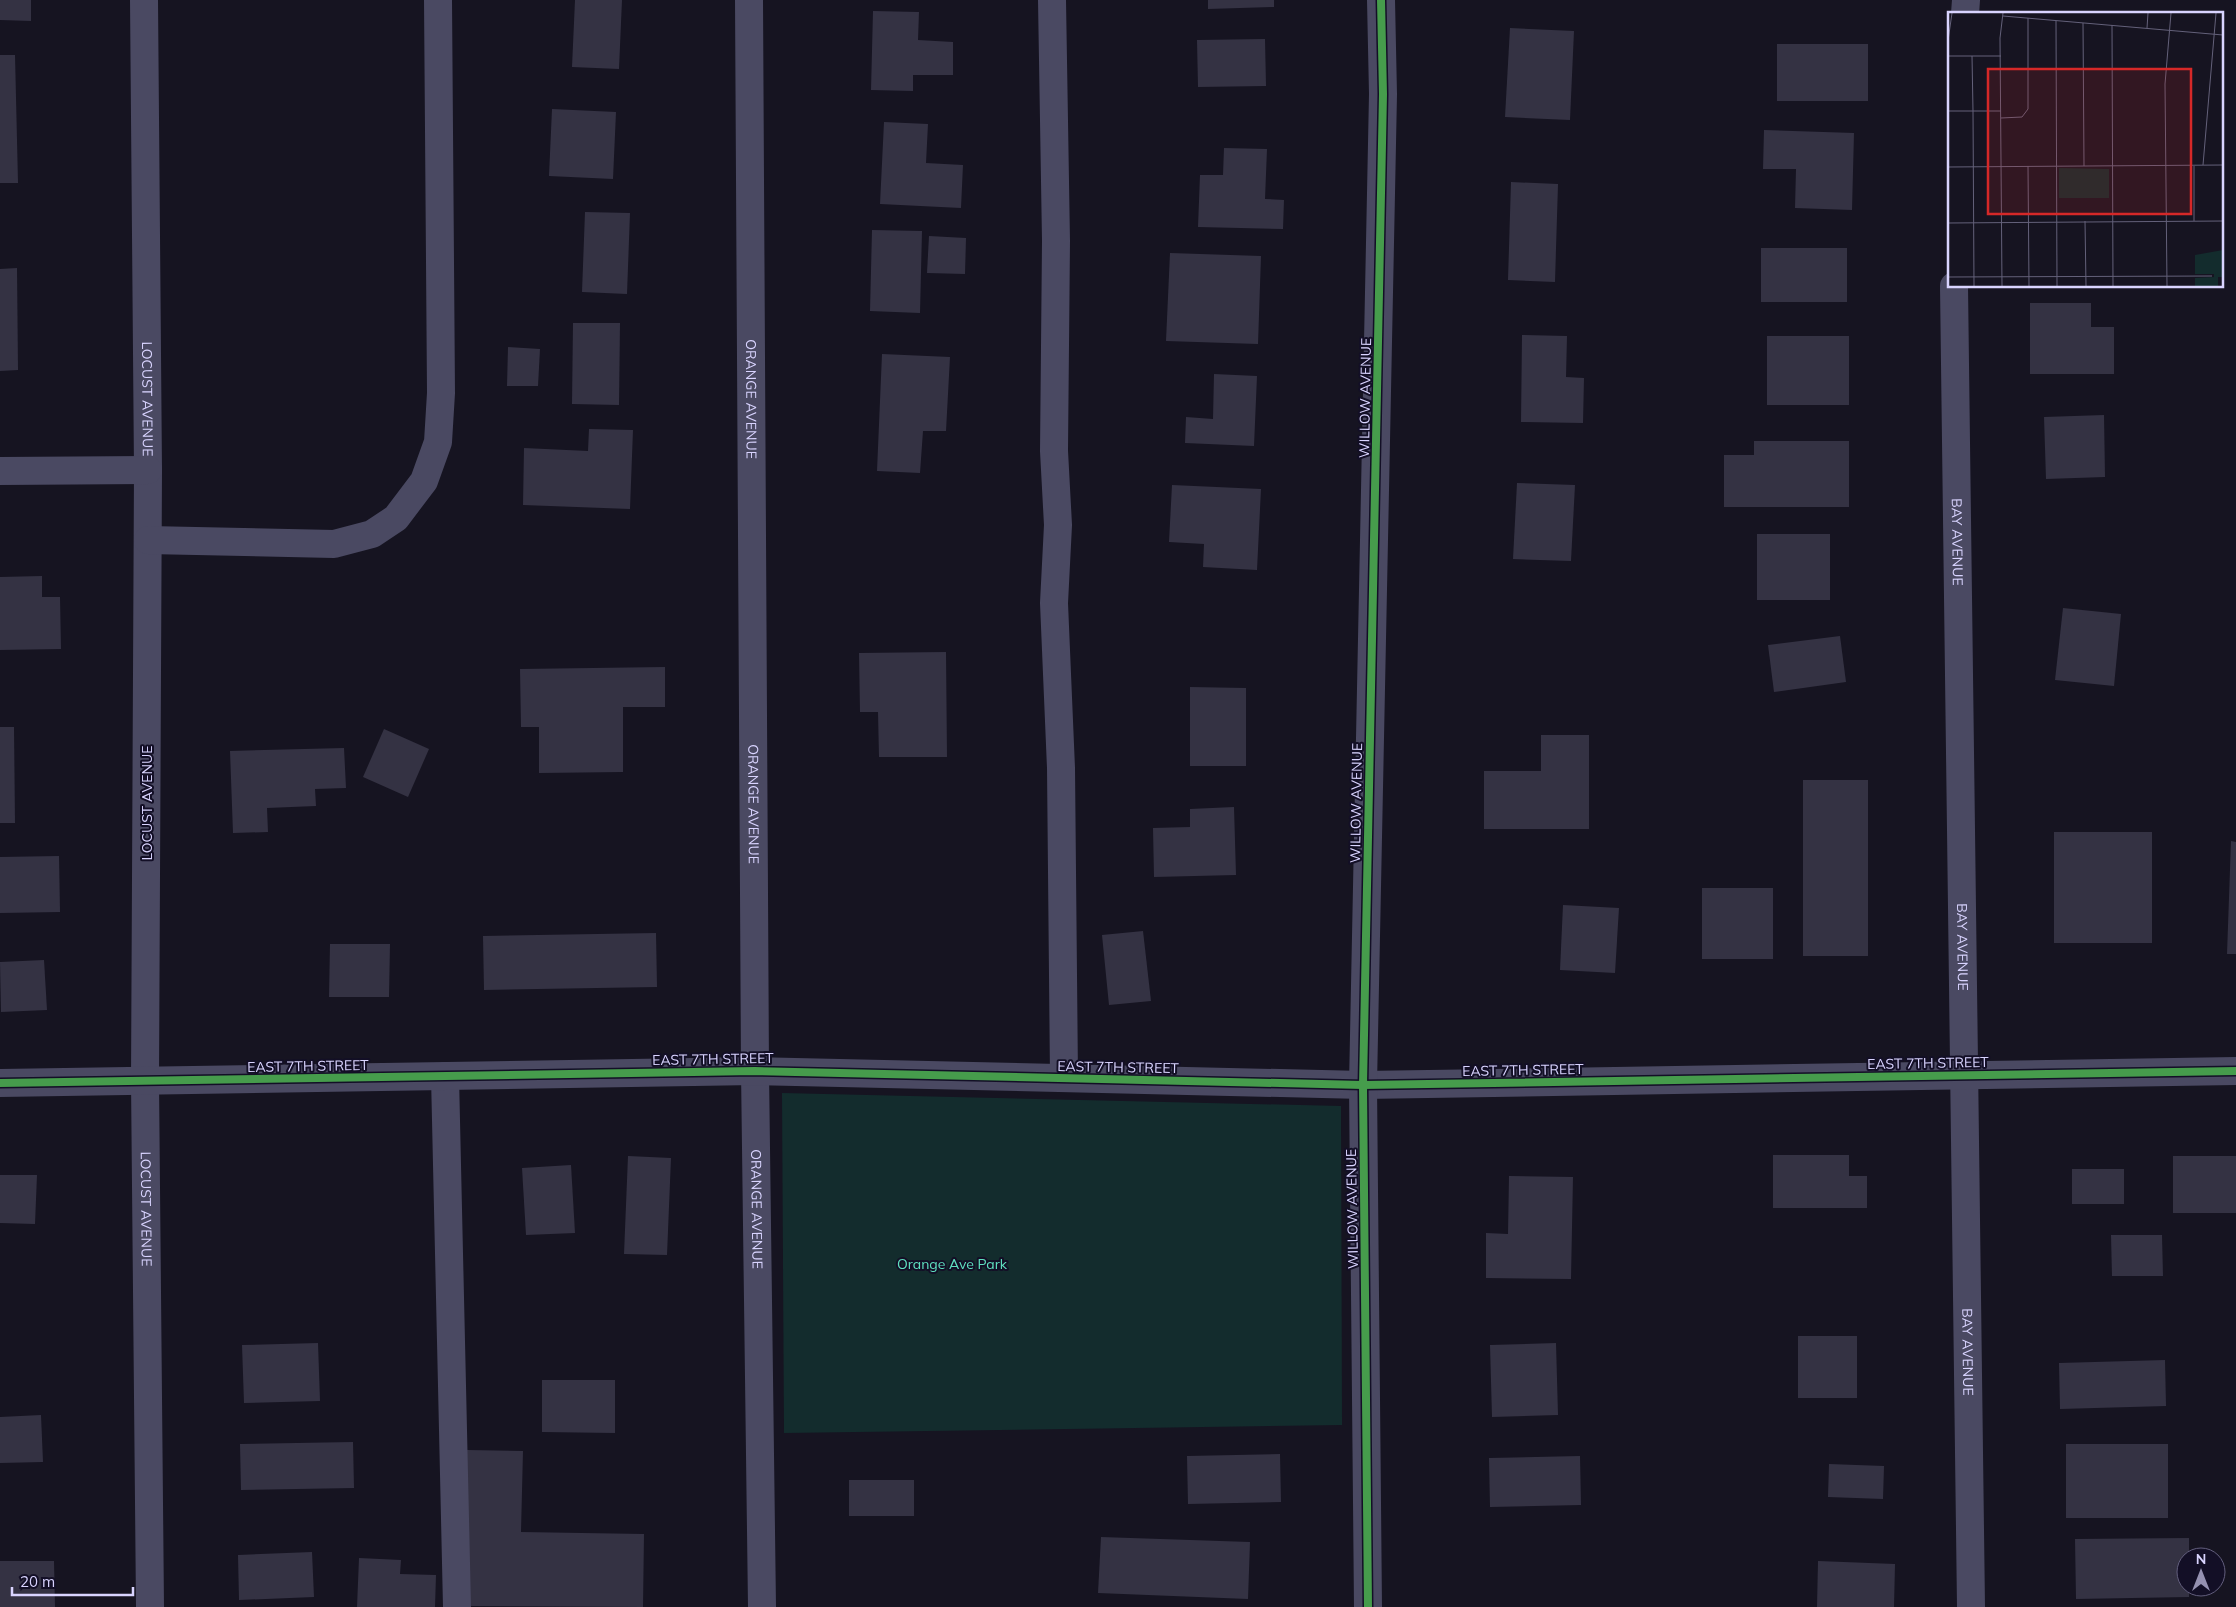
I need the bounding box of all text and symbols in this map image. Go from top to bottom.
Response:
inset map [1948,12,2224,288]
street label: WILLOW AVENUE [1355,338,1375,458]
street label: ORANGE AVENUE [742,339,761,459]
street label: LOCUST AVENUE [138,341,157,456]
street label: BAY AVENUE [1948,498,1967,586]
street label: WILLOW AVENUE [1346,743,1366,863]
street label: ORANGE AVENUE [744,744,763,864]
street label: LOCUST AVENUE [138,746,156,860]
street label: BAY AVENUE [1953,903,1972,991]
street label: EAST 7TH STREET [652,1049,774,1069]
street label: EAST 7TH STREET [1867,1053,1989,1073]
street label: EAST 7TH STREET [247,1056,369,1076]
street label: EAST 7TH STREET [1057,1057,1179,1077]
street label: EAST 7TH STREET [1462,1060,1584,1080]
street label: ORANGE AVENUE [747,1149,767,1269]
street label: WILLOW AVENUE [1342,1149,1362,1269]
street label: LOCUST AVENUE [137,1151,156,1266]
park label: Orange Ave Park [897,1255,1008,1273]
street label: BAY AVENUE [1958,1308,1977,1396]
north arrow [2176,1547,2226,1597]
text: N [2196,1550,2206,1568]
scale bar [12,1564,134,1596]
text: 20 m [20,1572,55,1591]

